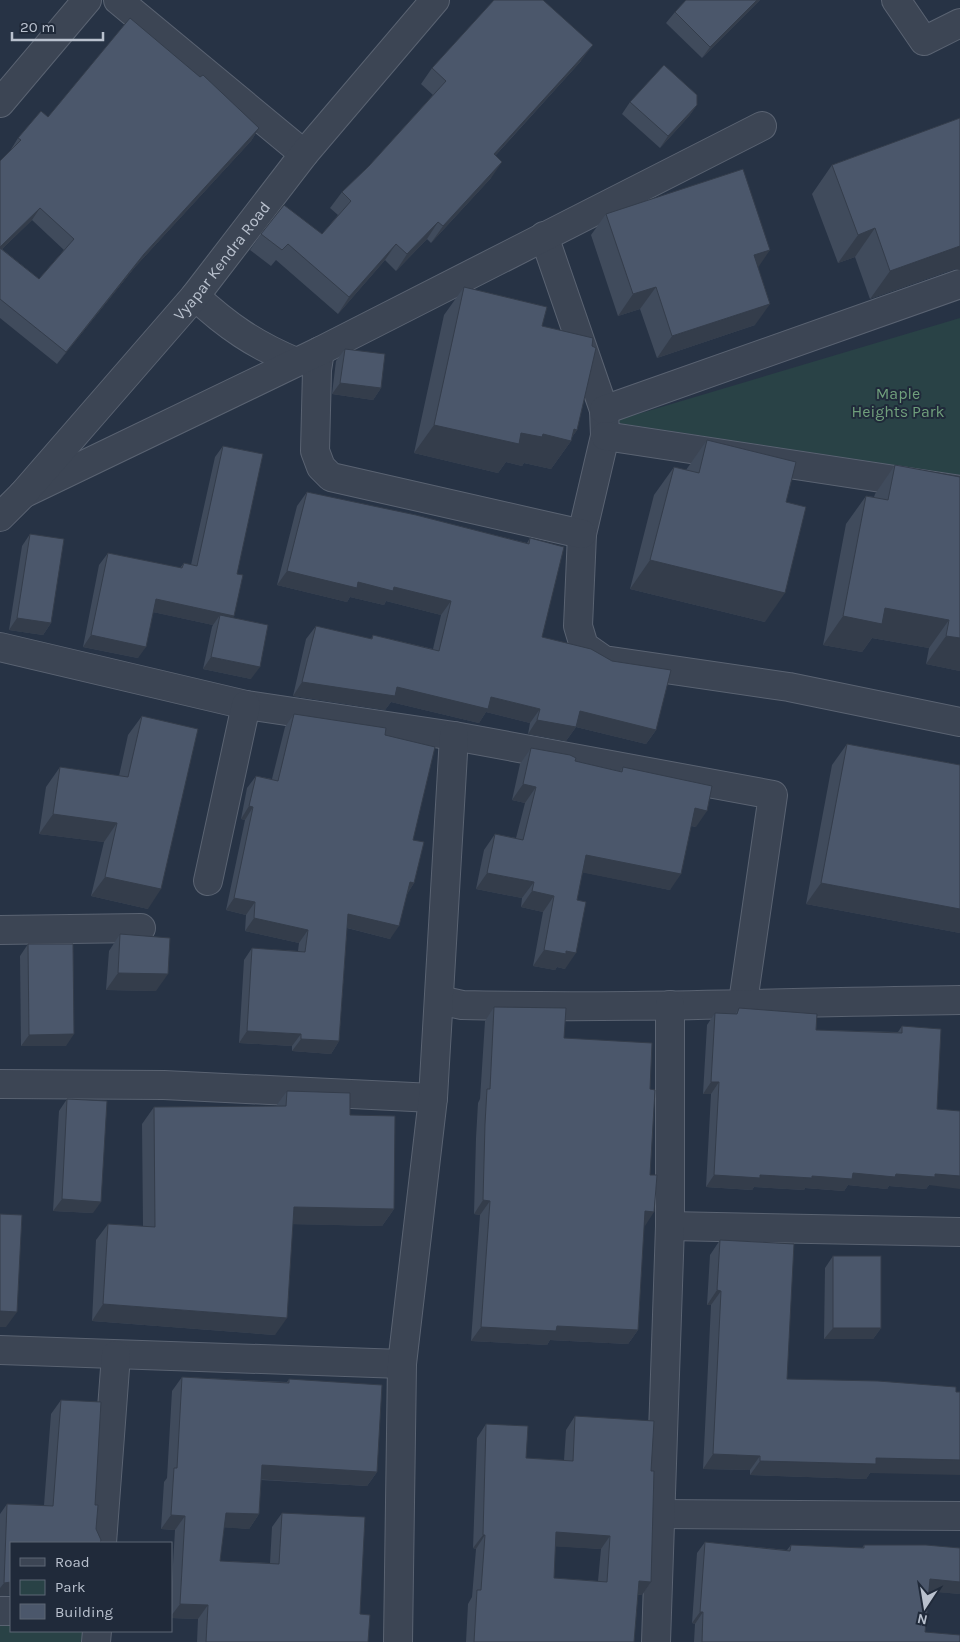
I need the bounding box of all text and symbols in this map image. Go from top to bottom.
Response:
scale bar [12,10,104,42]
text: 20 m [20,18,55,36]
street label: Vyapar Kendra Road [170,198,274,324]
park label: Maple Heights Park [851,384,945,421]
legend [10,1542,172,1632]
text: Road [55,1553,90,1571]
text: Park [55,1578,85,1596]
north arrow [900,1582,950,1632]
text: Building [55,1603,113,1621]
text: N [916,1610,929,1629]

